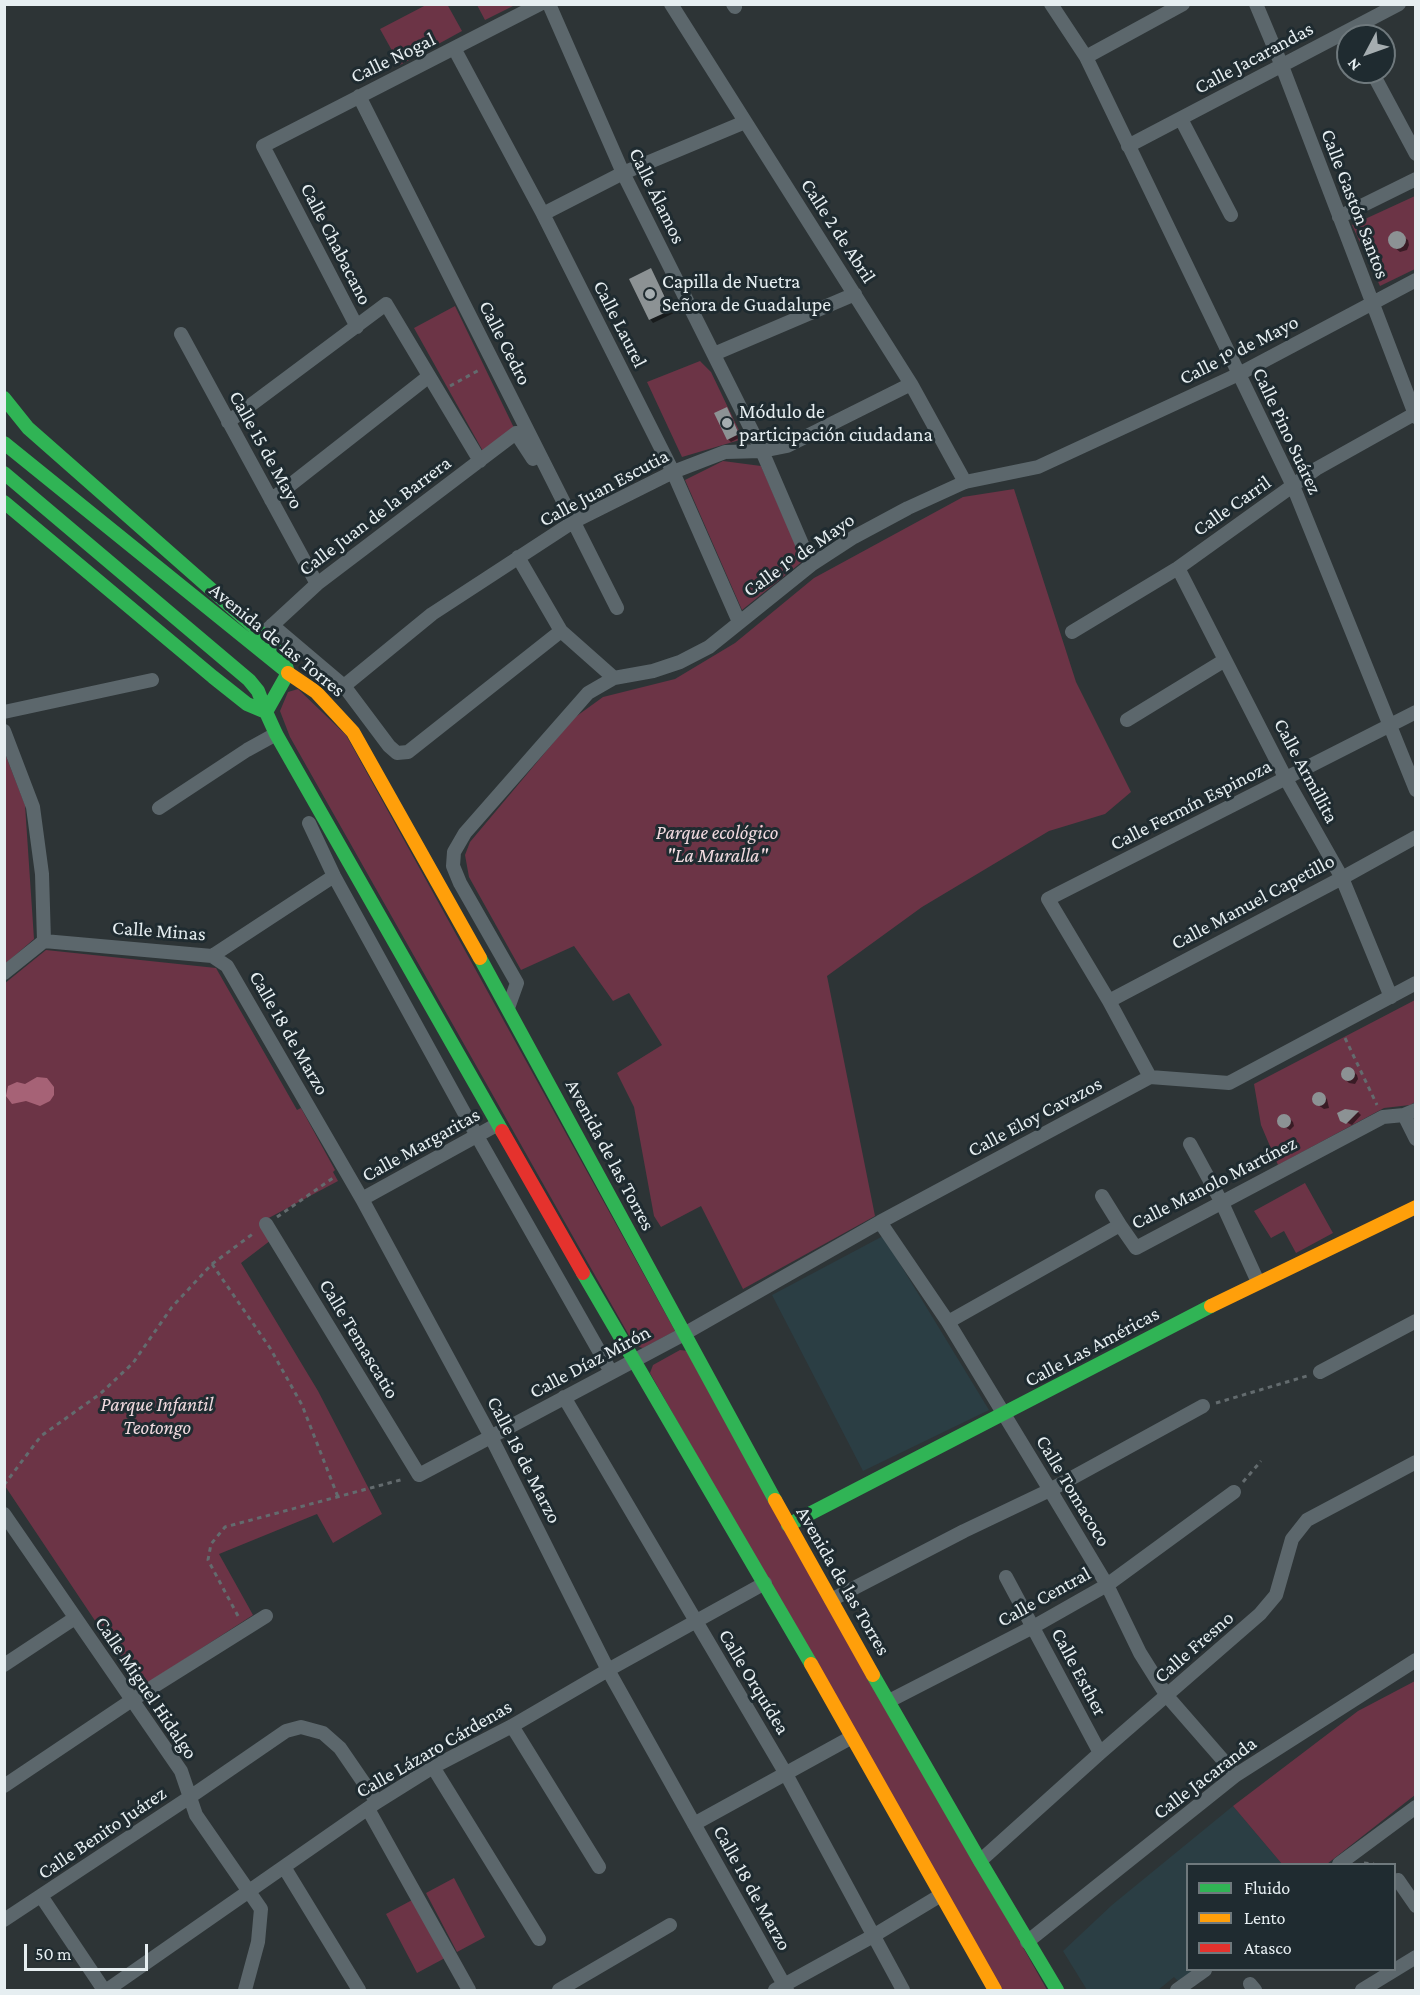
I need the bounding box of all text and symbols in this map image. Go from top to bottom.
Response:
street label: Calle Jacarandas [1190,17,1318,99]
north arrow [1336,24,1396,84]
street label: Calle Nogal [347,27,439,89]
text: N [1344,55,1364,75]
street label: Calle Gastón Santos [1315,126,1395,282]
street label: Calle Álamos [623,144,691,248]
street label: Calle 2 de Abril [795,174,881,288]
street label: Calle Chabacano [295,179,377,309]
place label: Capilla de Nuetra Señora de Guadalupe [662,270,831,317]
street label: Calle Laurel [588,276,652,372]
marker: Capilla de Nuetra Señora de Guadalupe [643,287,657,301]
street label: Calle Cedro [474,297,536,389]
street label: Calle 1º de Mayo [1175,310,1303,390]
street label: Calle Pino Suárez [1247,364,1327,498]
street label: Calle 15 de Mayo [224,387,308,513]
place label: Módulo de participación ciudadana [739,400,933,447]
marker: Módulo de participación ciudadana [720,416,734,430]
street label: Calle Juan Escutia [535,444,673,532]
street label: Calle Juan de la Barrera [294,451,456,581]
street label: Calle Carril [1188,470,1276,542]
street label: Calle 1º de Mayo [739,508,859,602]
street label: Avenida de las Torres [204,578,350,702]
street label: Calle Armillita [1268,714,1344,828]
street label: Calle Fermín Espinoza [1106,754,1276,856]
park label: Parque ecológico "La Muralla" [656,821,778,868]
street label: Calle Manuel Capetillo [1167,849,1339,955]
street label: Calle Minas [111,916,207,946]
street label: Calle 18 de Marzo [244,967,334,1099]
street label: Calle Eloy Cavazos [964,1072,1106,1162]
street label: Avenida de las Torres [560,1075,660,1235]
street label: Calle Margaritas [358,1103,484,1187]
street label: Calle Manolo Martínez [1127,1131,1301,1235]
street label: Calle Temascatio [314,1275,404,1403]
street label: Calle Las Américas [1021,1301,1163,1393]
street label: Calle Díaz Mirón [526,1320,654,1404]
street label: Calle 18 de Marzo [482,1392,566,1528]
park label: Parque Infantil Teotongo [101,1393,213,1440]
street label: Calle Tomacoco [1030,1431,1116,1551]
street label: Avenida de las Torres [791,1502,895,1660]
street label: Calle Central [993,1562,1095,1632]
street label: Calle Fresno [1149,1606,1239,1688]
street label: Calle Miguel Hidalgo [89,1612,203,1764]
street label: Calle Esther [1046,1624,1112,1720]
street label: Calle Orquídea [713,1625,795,1739]
street label: Calle Lázaro Cárdenas [352,1695,516,1803]
street label: Calle Jacaranda [1149,1731,1261,1825]
street label: Calle Benito Juárez [33,1781,171,1885]
street label: Calle 18 de Marzo [708,1821,796,1955]
legend [1186,1863,1396,1971]
text: Fluido [1244,1878,1290,1898]
text: Lento [1244,1908,1285,1928]
scale bar [27,1932,152,1970]
text: Atasco [1244,1938,1292,1958]
text: 50 m [35,1944,72,1964]

